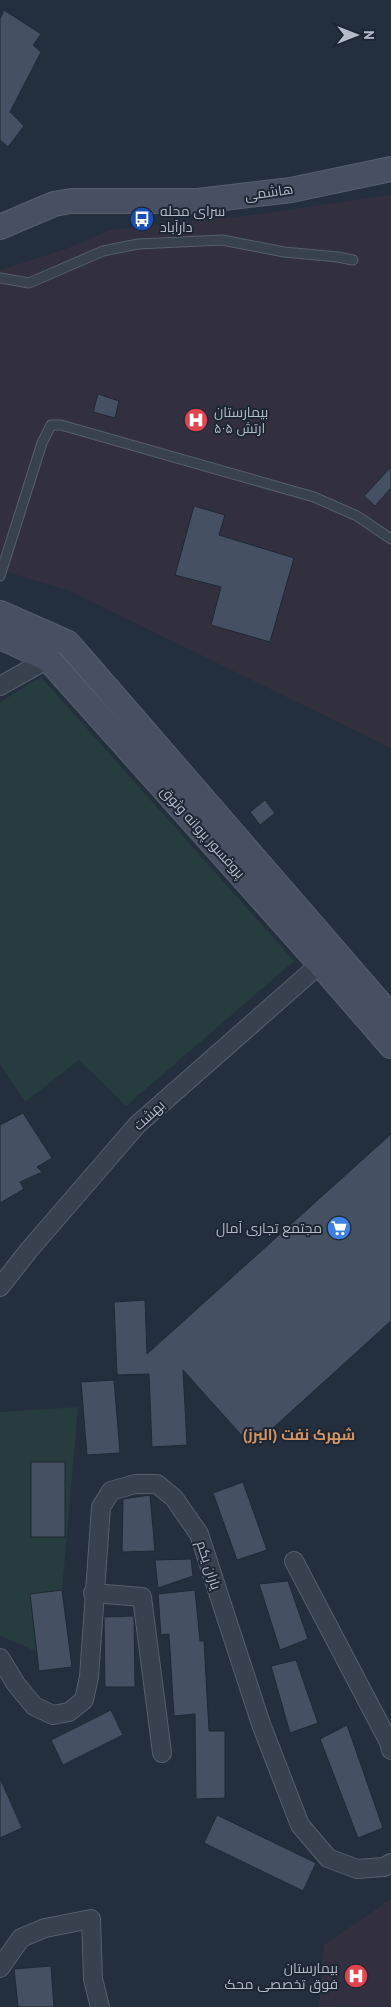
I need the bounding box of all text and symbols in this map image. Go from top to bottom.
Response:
north arrow [331,10,381,60]
text: N [360,30,378,40]
street label: هاشمی [244,180,294,204]
place label: سرای محله دارآباد [160,202,225,236]
bus stop icon: سرای محله دارآباد [129,206,155,232]
place label: بیمارستان ۵۰۵ ارتش [214,403,268,437]
hospital icon: بیمارستان ۵۰۵ ارتش [183,407,209,433]
street label: پروفسور پروانه وثوق [156,782,249,883]
street label: بهشت [130,1096,168,1134]
supermarket icon: مجتمع تجاری آمال [326,1215,352,1241]
place label: مجتمع تجاری آمال [216,1219,322,1237]
district label: شهرک نفت (البرز) [243,1425,355,1444]
street label: یاران یکم [192,1538,225,1592]
place label: بیمارستان فوق تخصصی محک [225,1959,338,1993]
hospital icon: بیمارستان فوق تخصصی محک [343,1963,369,1989]

